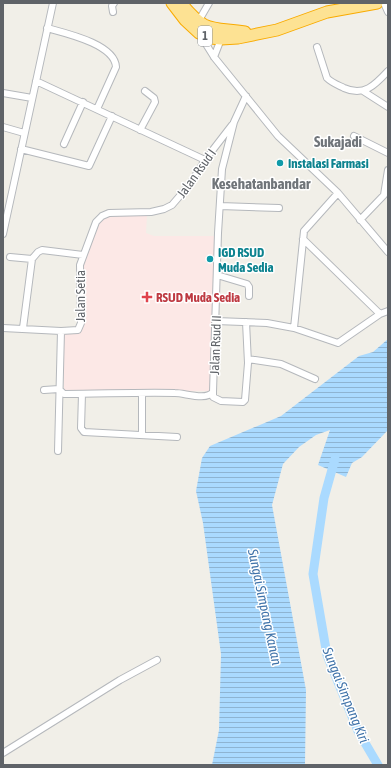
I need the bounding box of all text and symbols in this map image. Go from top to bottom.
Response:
road number: 1 [198,26,212,46]
district label: Sukajadi [314,133,362,150]
street label: Jalan Rsud I [174,146,219,201]
place label: Instalasi Farmasi [288,156,369,171]
marker: Instalasi Farmasi [275,158,285,168]
district label: Kesehatanbandar [212,175,311,192]
place label: IGD RSUD Muda Sedia [218,245,273,275]
marker: IGD RSUD Muda Sedia [205,254,215,264]
street label: Jalan Setia [73,270,88,322]
place label: RSUD Muda Sedia [156,290,240,305]
marker: RSUD Muda Sedia [141,291,153,303]
street label: Jalan Rsud II [207,315,224,375]
water label: Sungai Simpang Kanan [245,547,285,667]
water label: Sungai Simpang Kiri [319,644,372,745]

